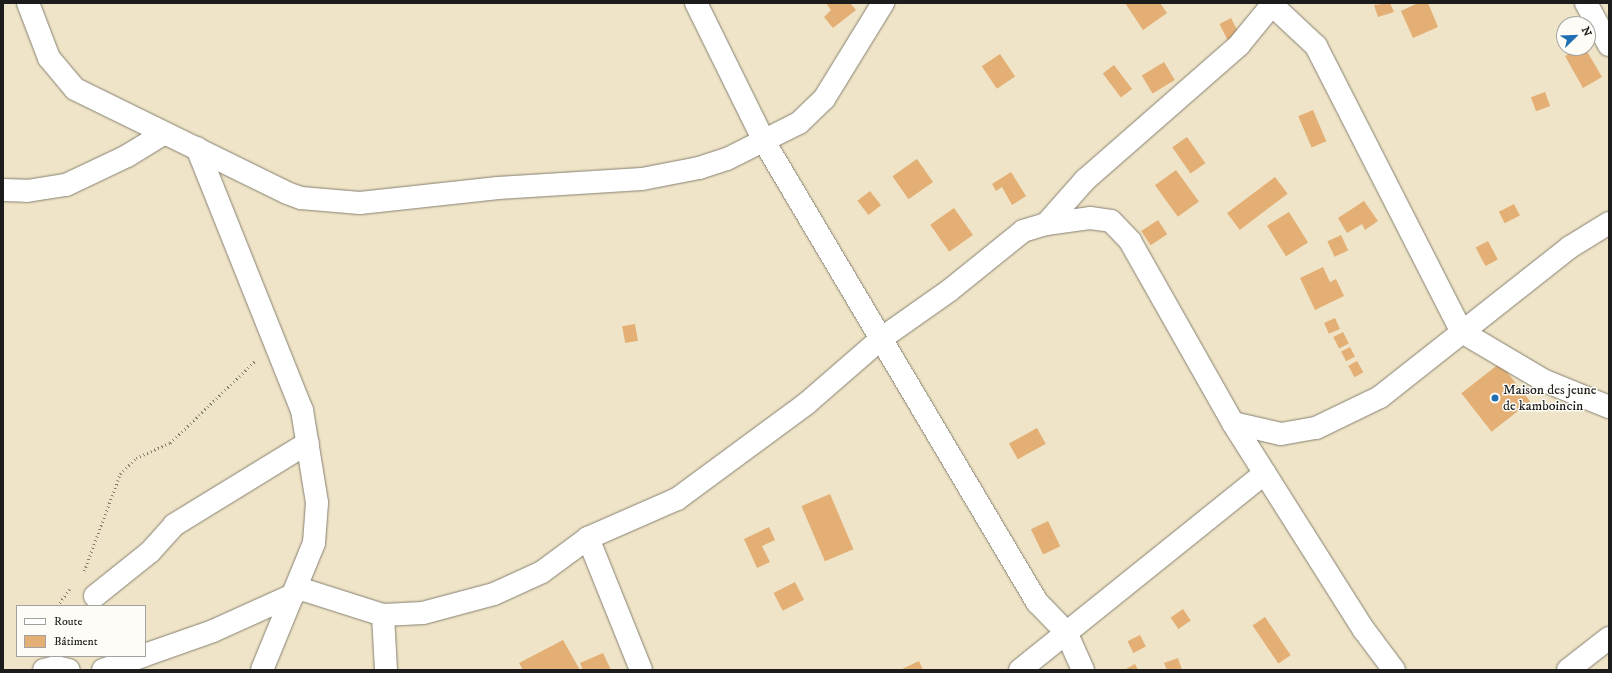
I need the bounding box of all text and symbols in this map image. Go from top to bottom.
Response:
north arrow [1556,16,1596,56]
text: N [1578,25,1594,39]
place label: Maison des jeune de kamboincin [1503,382,1597,414]
marker: Maison des jeune de kamboincin [1490,393,1500,403]
legend [16,605,146,657]
text: Route [54,614,82,629]
text: Bâtiment [54,634,98,649]

